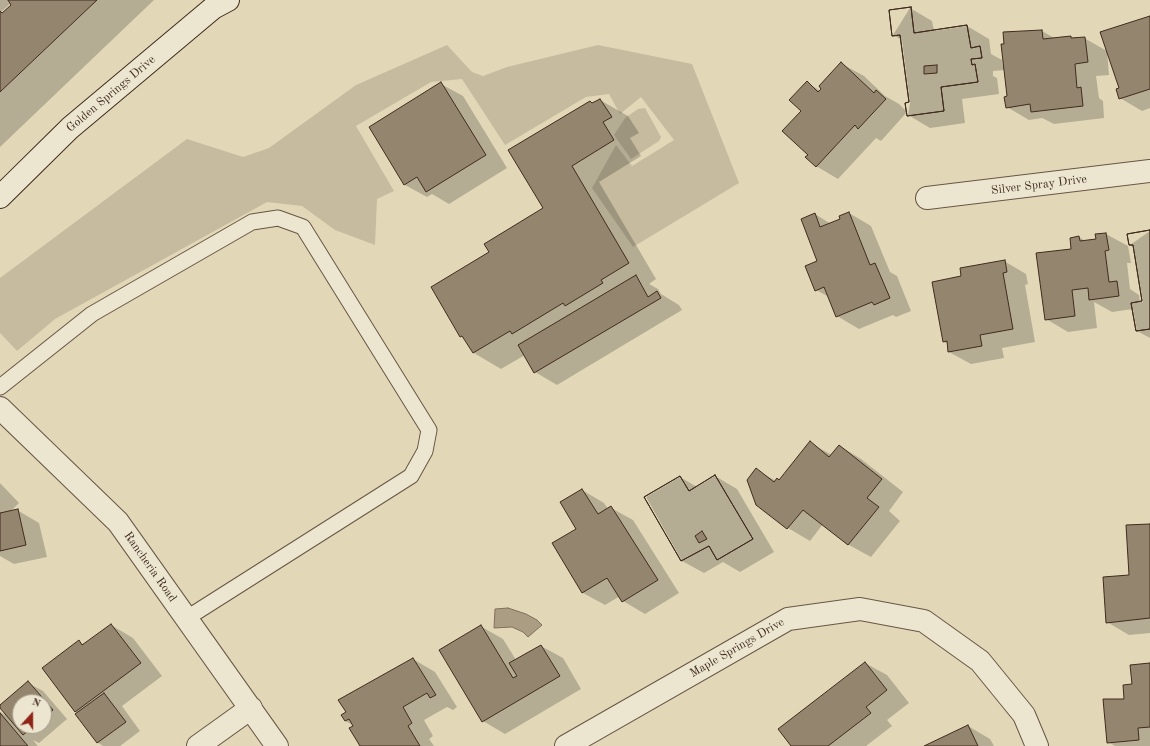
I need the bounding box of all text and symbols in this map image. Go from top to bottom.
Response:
street label: Golden Springs Drive [64,53,158,135]
street label: Silver Spray Drive [990,172,1088,198]
street label: Rancheria Road [120,529,180,605]
street label: Maple Springs Drive [687,615,787,681]
north arrow [12,694,52,734]
text: N [30,697,42,710]

